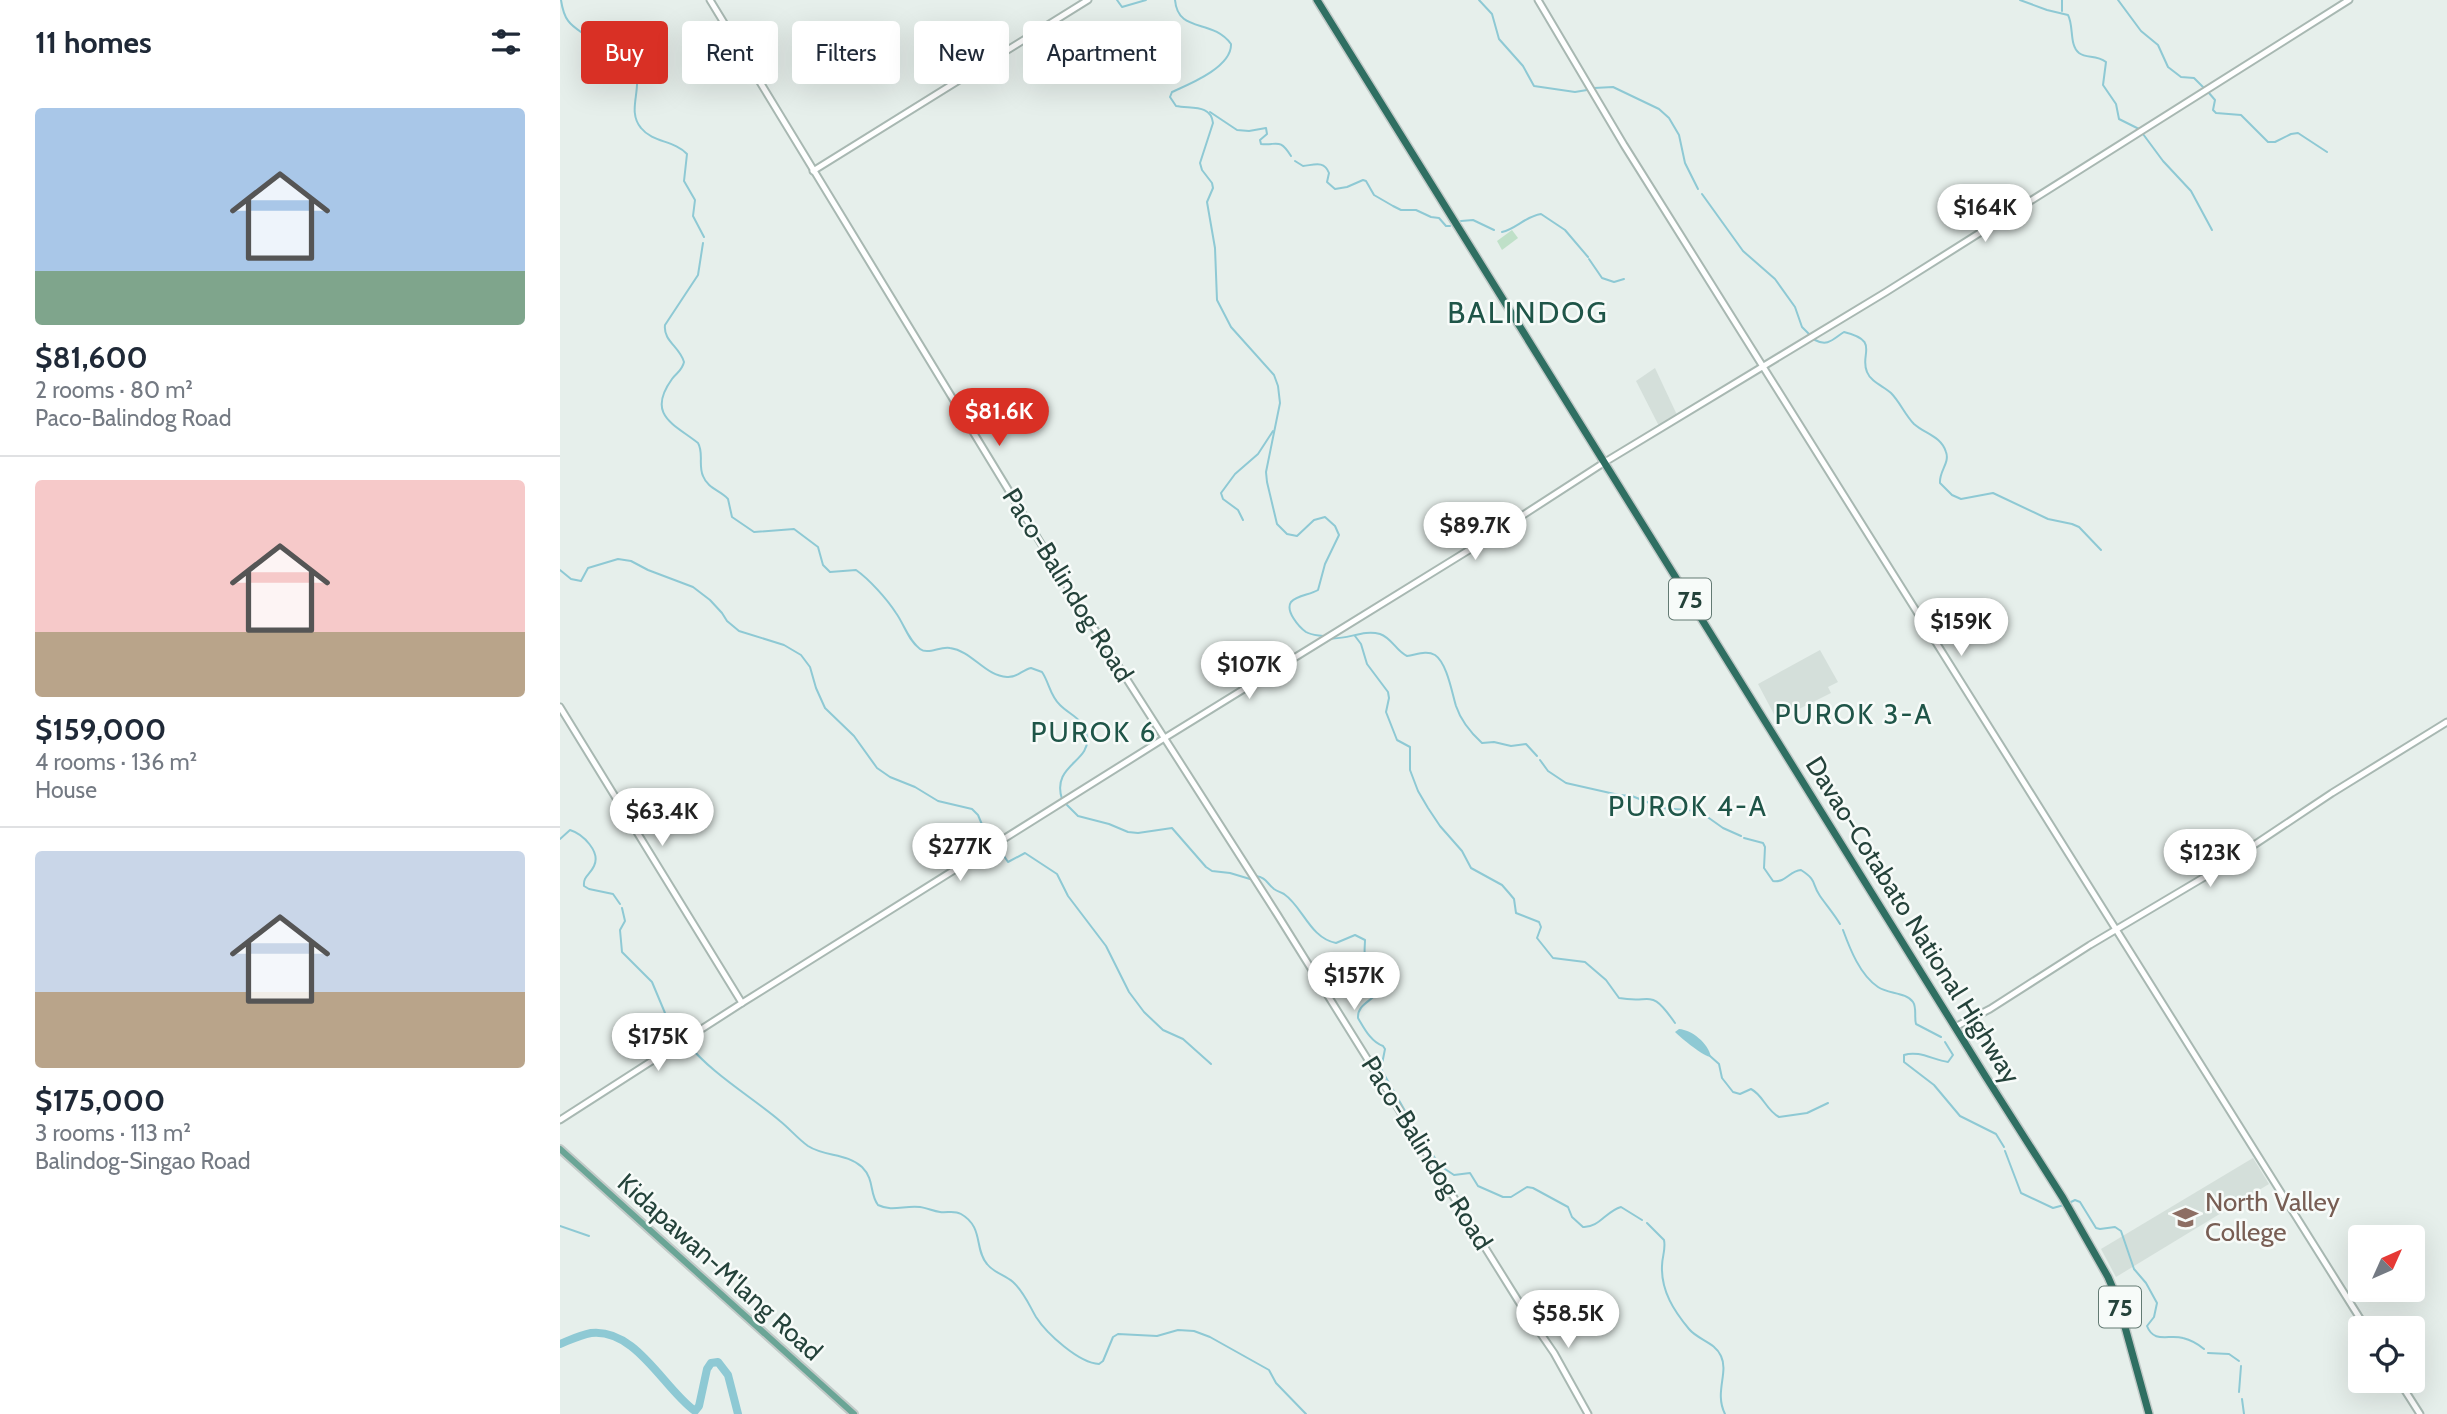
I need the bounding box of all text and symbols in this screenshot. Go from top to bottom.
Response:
chip: Buy [581,21,668,84]
chip: Rent [682,21,778,84]
chip: Filters [792,21,900,84]
chip: New [914,21,1009,84]
chip: Apartment [1023,21,1181,84]
icon: filters [487,23,525,61]
text: 11 homes [35,24,152,61]
icon: home [217,153,343,279]
pin: $164K [1936,184,2034,244]
text: $164K [1953,193,2017,221]
district label: BALINDOG [1447,294,1609,331]
text: $81,600 [35,339,148,376]
text: 2 rooms · 80 m² [35,376,193,404]
pin: $81.6K [942,388,1056,448]
text: $81.6K [965,397,1033,425]
text: Paco-Balindog Road [35,404,231,432]
street label: Paco-Balindog Road [996,482,1140,688]
pin: $89.7K [1418,503,1532,562]
text: $89.7K [1439,511,1511,539]
icon: home [217,525,343,651]
road number: 75 [1669,578,1711,620]
pin: $159K [1912,598,2010,658]
text: $159K [1930,607,1992,635]
pin: $107K [1200,642,1298,701]
text: $107K [1217,650,1281,678]
district label: PUROK 3-A [1774,697,1934,731]
text: $159,000 [35,711,166,748]
district label: PUROK 6 [1031,715,1157,749]
text: 4 rooms · 136 m² [35,748,197,776]
street label: Davao-Cotabato National Highway [1799,750,2027,1090]
text: House [35,776,97,804]
pin: $63.4K [605,788,719,848]
district label: PUROK 4-A [1608,789,1768,823]
text: $63.4K [626,797,698,825]
pin: $277K [911,824,1009,883]
pin: $123K [2161,830,2259,889]
text: $277K [928,832,992,860]
text: $123K [2180,838,2240,866]
icon: home [217,896,343,1022]
pin: $157K [1305,953,1403,1012]
text: $157K [1324,961,1384,989]
pin: $175K [609,1014,707,1073]
text: $175K [628,1022,688,1050]
street label: Paco-Balindog Road [1355,1050,1499,1256]
text: $175,000 [35,1082,165,1119]
text: 3 rooms · 113 m² [35,1119,191,1147]
text: Balindog-Singao Road [35,1147,251,1175]
street label: Kidapawan-M'lang Road [611,1167,829,1367]
place label: North Valley College [2205,1186,2340,1248]
school or university icon: North Valley College [2171,1203,2199,1231]
north arrow [2348,1225,2426,1302]
map controls [2348,1225,2425,1393]
road number: 75 [2099,1287,2141,1328]
pin: $58.5K [1511,1290,1625,1350]
text: $58.5K [1532,1299,1604,1327]
button: locate [2348,1316,2425,1393]

